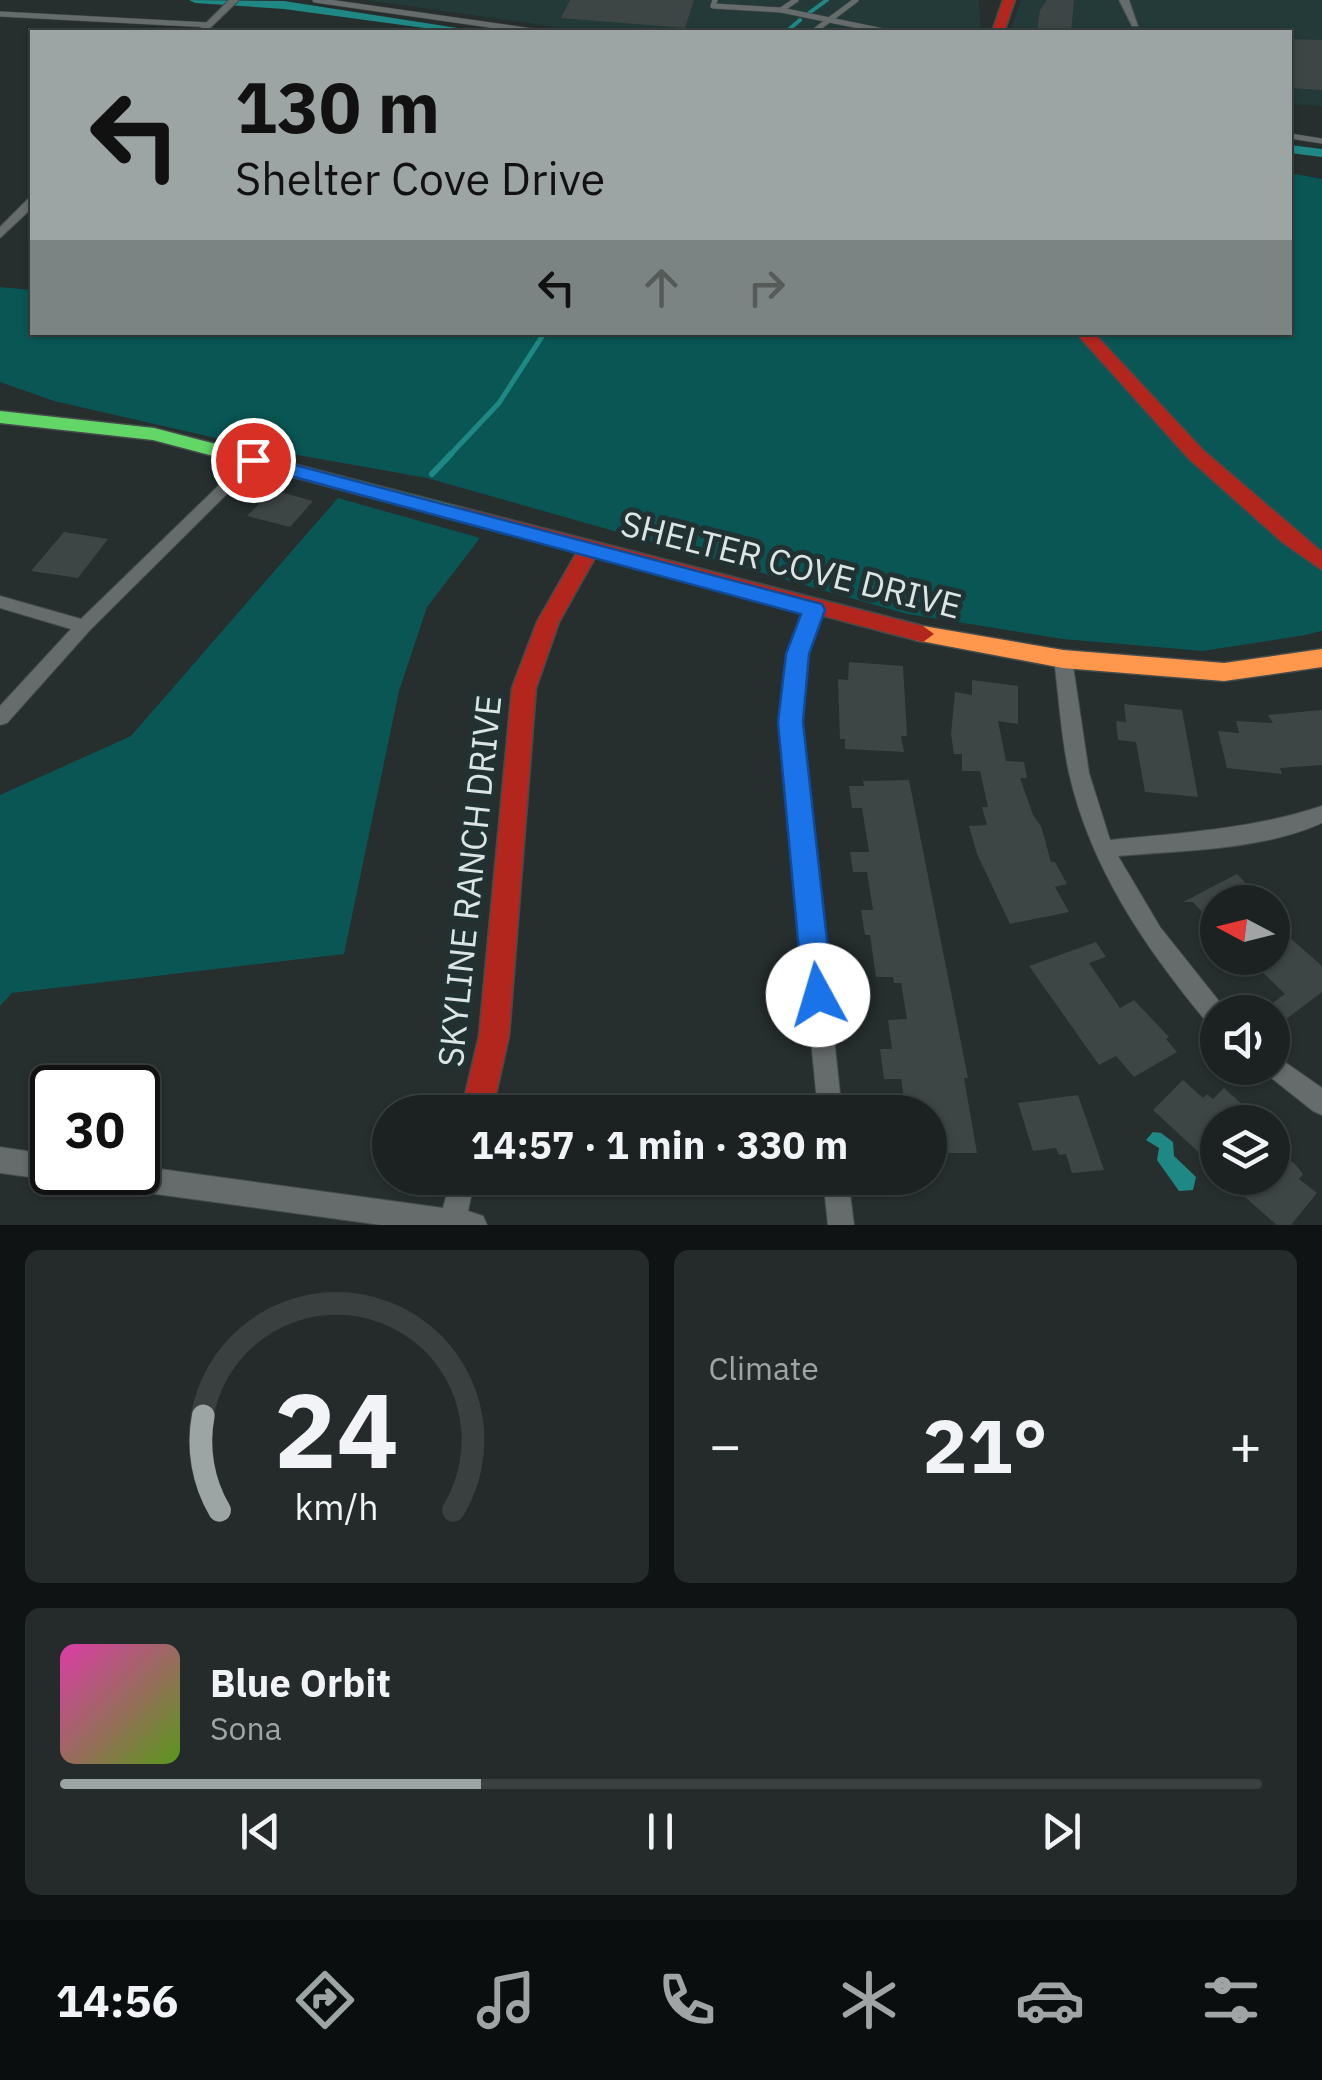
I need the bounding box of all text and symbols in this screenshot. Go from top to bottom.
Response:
text: 130 m [235,61,440,152]
icon: left [70,70,200,200]
text: Shelter Cove Drive [235,149,605,207]
icon: left [529,260,584,315]
icon: ahead [634,260,689,315]
icon: right [739,260,794,315]
pin [211,418,296,503]
icon: arrive [226,433,281,488]
street label: SHELTER COVE DRIVE [616,500,966,629]
street label: SKYLINE RANCH DRIVE [427,693,511,1069]
north arrow [1200,885,1290,975]
map controls [1200,885,1290,1195]
position arrow [766,943,870,1047]
button: sound [1200,995,1290,1085]
speed limit sign: 30 [30,1065,160,1195]
button: layers [1200,1105,1290,1195]
text: 14:57 · 1 min · 330 m [471,1120,848,1169]
text: Climate [709,1347,819,1389]
text: 24 [274,1361,399,1497]
text: 21° [923,1396,1048,1494]
text: − [709,1409,742,1480]
text: + [1229,1409,1262,1480]
text: km/h [295,1483,379,1530]
text: Blue Orbit [210,1658,391,1707]
text: Sona [210,1707,282,1749]
icon: previous [233,1804,288,1859]
icon: pause [633,1804,688,1859]
icon: next [1034,1804,1089,1859]
icon: directions [290,1965,360,2035]
icon: music [471,1965,541,2035]
icon: phone [652,1965,722,2035]
icon: climate [834,1965,904,2035]
icon: car [1015,1965,1085,2035]
icon: filters [1196,1965,1266,2035]
text: 14:56 [56,1971,179,2029]

